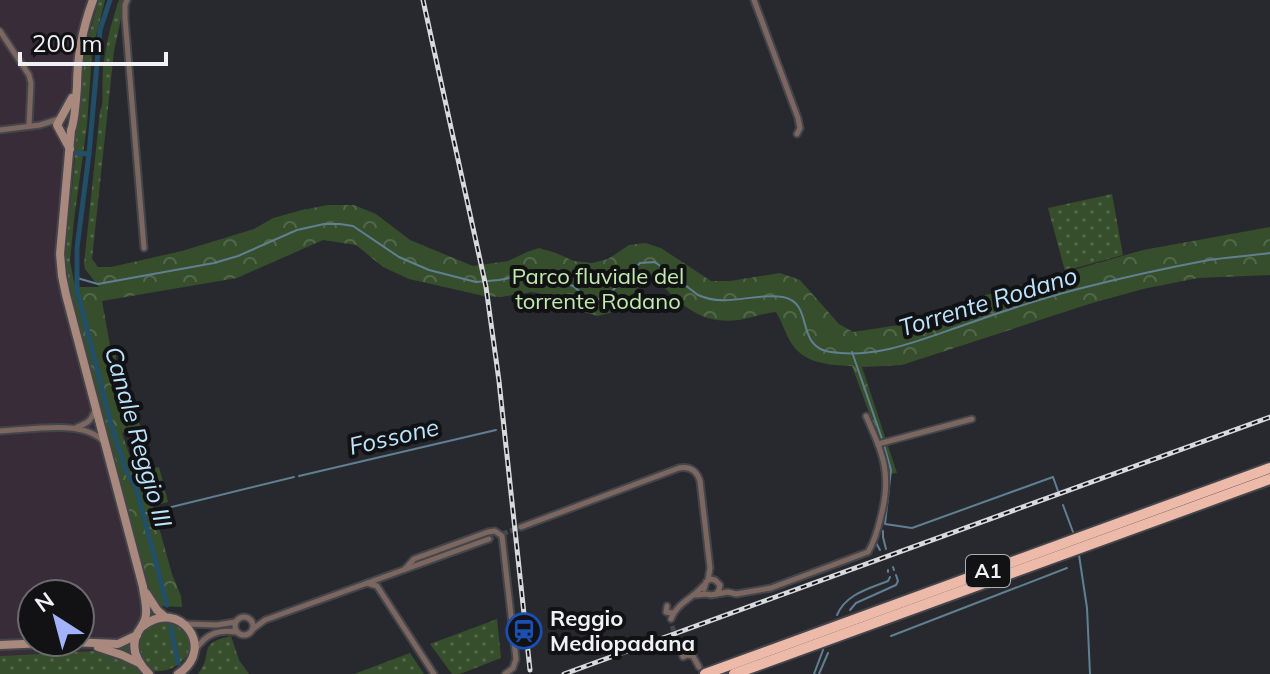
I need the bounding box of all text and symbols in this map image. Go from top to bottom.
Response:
scale bar [20,16,166,66]
text: 200 m [32,28,103,58]
water label: Torrente Rodano [895,260,1081,342]
park label: Parco fluviale del torrente Rodano [512,262,684,315]
water label: Canale Reggio III [99,343,179,531]
water label: Fossone [346,411,442,461]
road number: A1 [966,555,1010,587]
north arrow [16,578,96,658]
text: N [29,586,59,618]
place label: Reggio Mediopadana [550,604,695,657]
station icon: Reggio Mediopadana [505,612,543,650]

